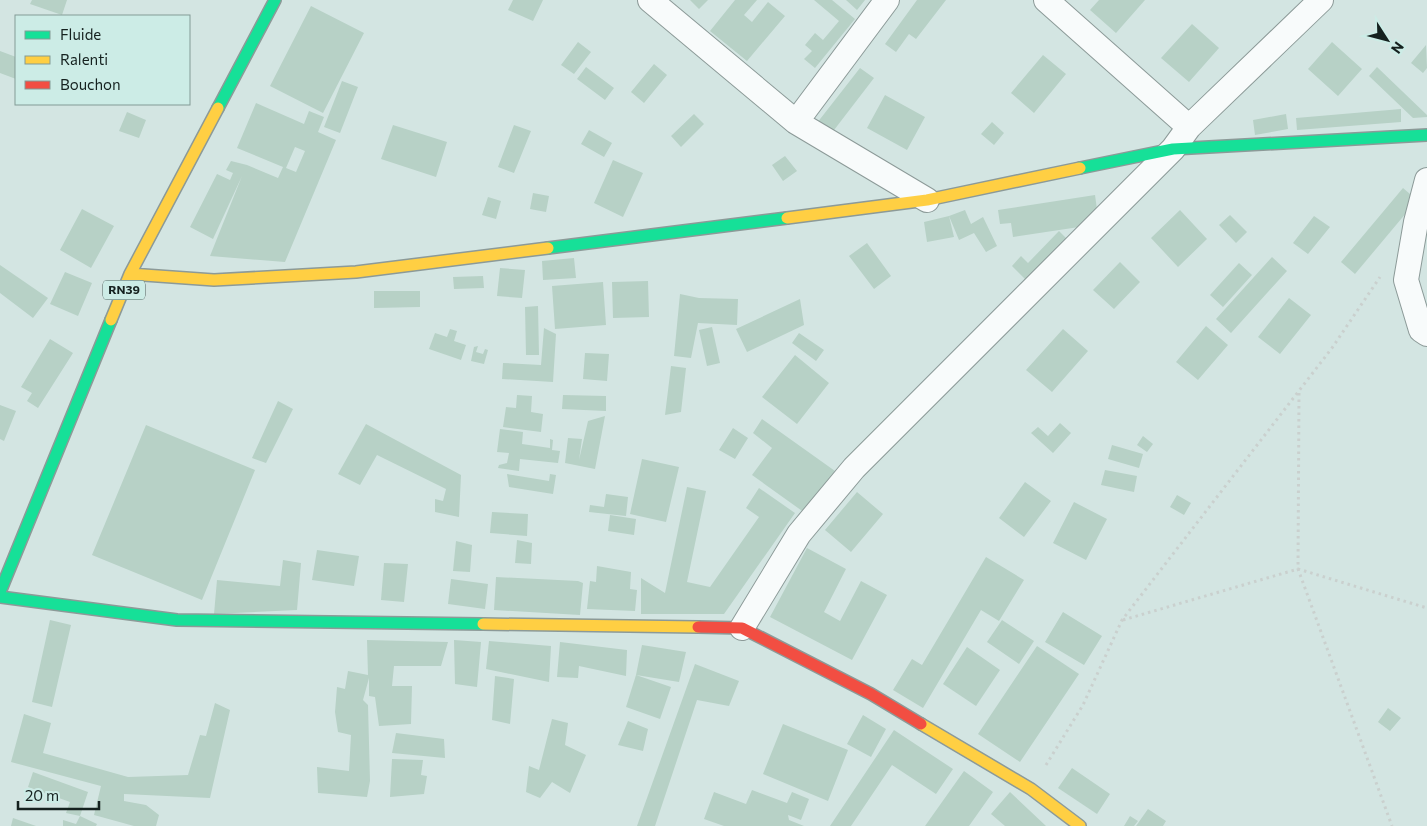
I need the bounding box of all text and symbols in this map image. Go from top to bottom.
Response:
legend [15,15,190,105]
north arrow [1362,15,1412,65]
text: Fluide [60,25,101,43]
text: N [1388,39,1408,57]
text: Ralenti [60,50,108,68]
text: Bouchon [60,75,121,93]
road number: RN39 [103,280,145,300]
scale bar [18,778,99,810]
text: 20 m [25,786,59,804]

